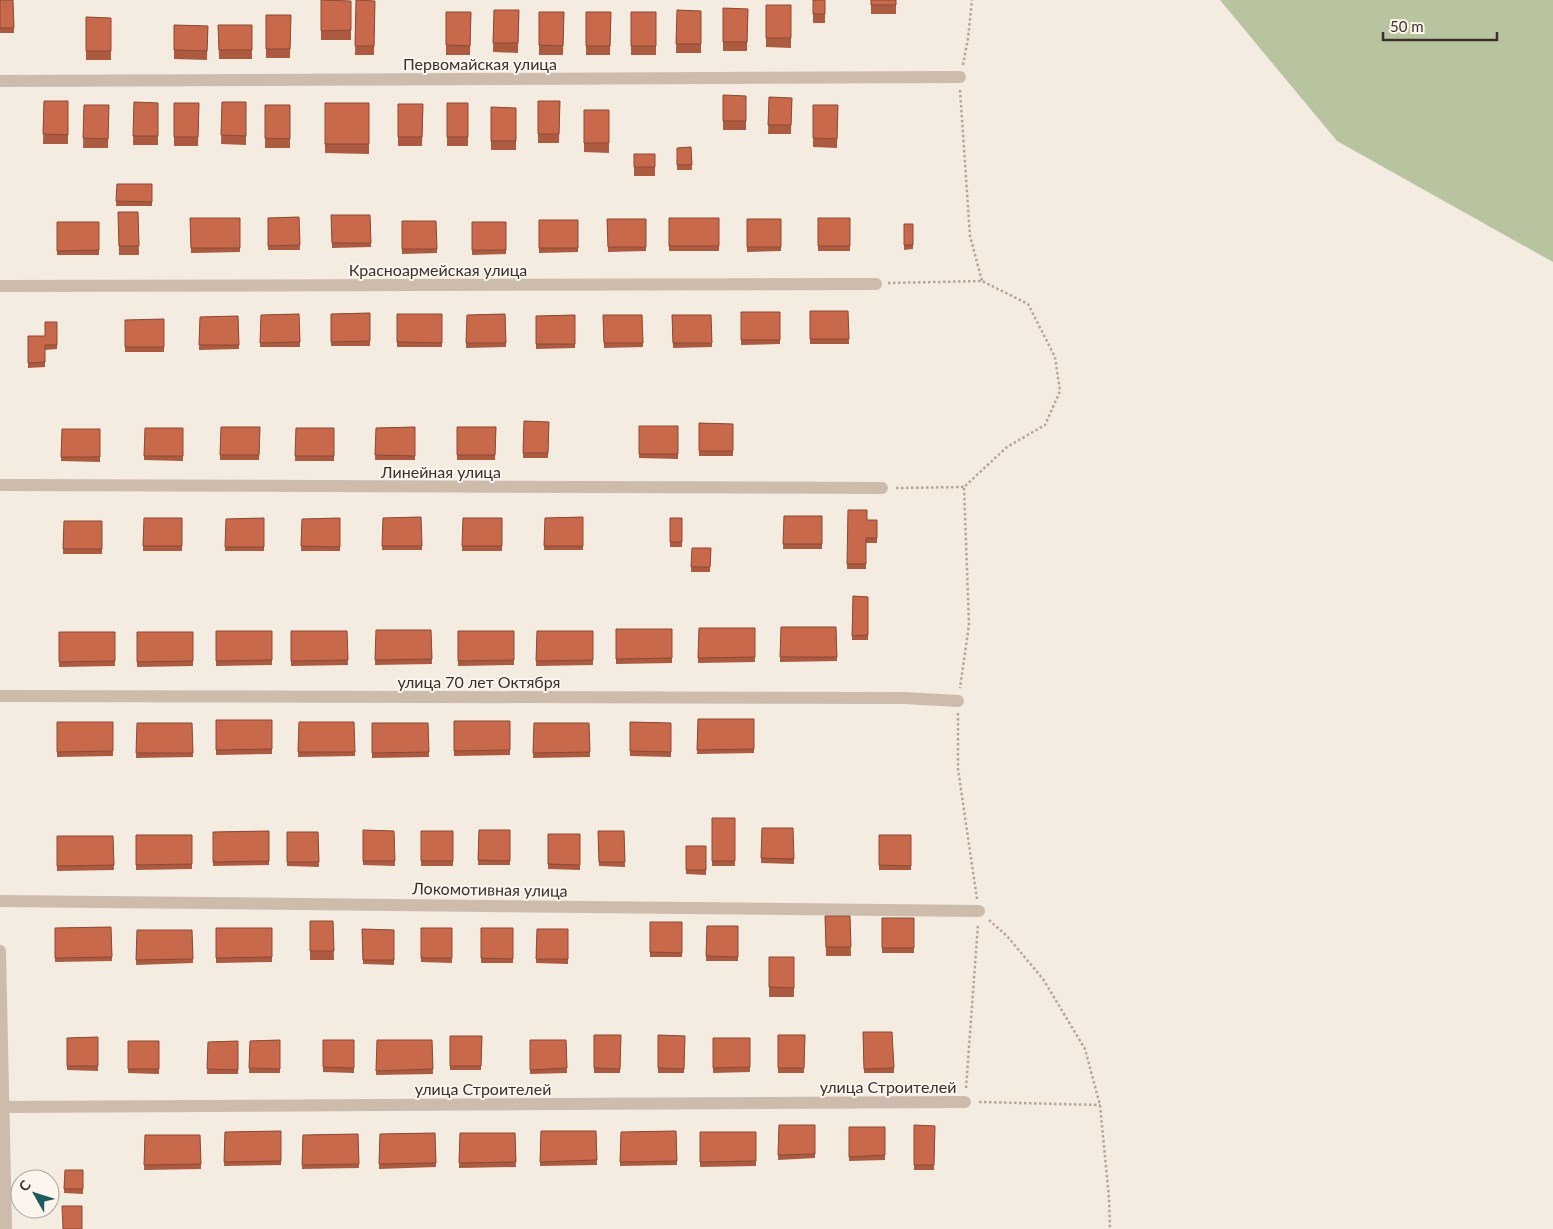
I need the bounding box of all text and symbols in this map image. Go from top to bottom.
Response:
scale bar [1383,10,1497,42]
text: 50 m [1390,17,1424,35]
street label: Первомайская улица [403,54,557,73]
street label: Красноармейская улица [349,260,527,279]
street label: Линейная улица [380,462,501,481]
street label: улица 70 лет Октября [397,672,561,691]
street label: Локомотивная улица [411,878,568,900]
street label: улица Строителей [820,1077,956,1096]
street label: улица Строителей [415,1079,551,1098]
north arrow [10,1169,60,1219]
text: С [15,1176,34,1194]

